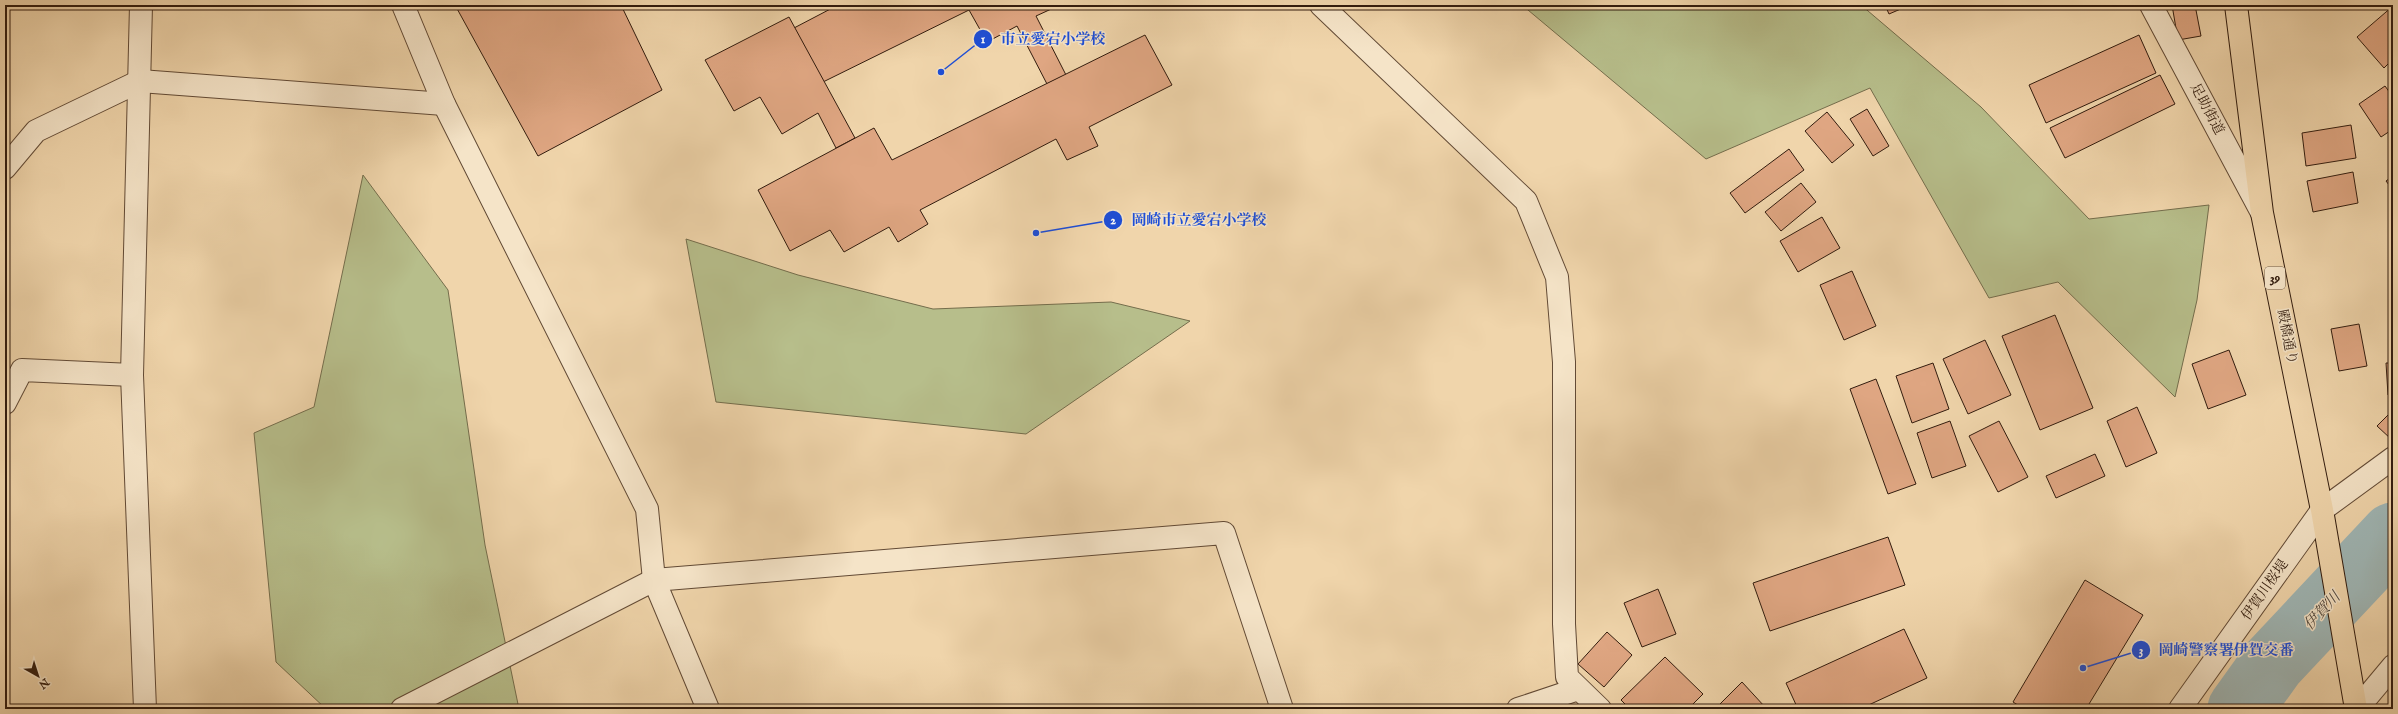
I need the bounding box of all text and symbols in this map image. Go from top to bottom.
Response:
callout: 市立愛宕小学校 [973,25,1114,52]
text: 市立愛宕小学校 [1000,30,1106,49]
text: 1 [981,32,986,47]
street label: 足助街道 [2186,80,2228,138]
callout: 岡崎市立愛宕小学校 [1103,207,1274,234]
text: 岡崎市立愛宕小学校 [1131,211,1267,230]
text: 2 [1110,213,1116,228]
road number: 39 [2265,267,2285,289]
street label: 殿橋通り [2273,308,2301,366]
street label: 伊賀川桜堤 [2238,556,2292,624]
water label: 伊賀川 [2300,587,2346,634]
callout: 岡崎警察署伊賀交番 [2131,636,2302,663]
text: 岡崎警察署伊賀交番 [2158,641,2294,660]
text: 3 [2139,643,2143,658]
north arrow [18,656,58,696]
text: N [35,674,53,692]

